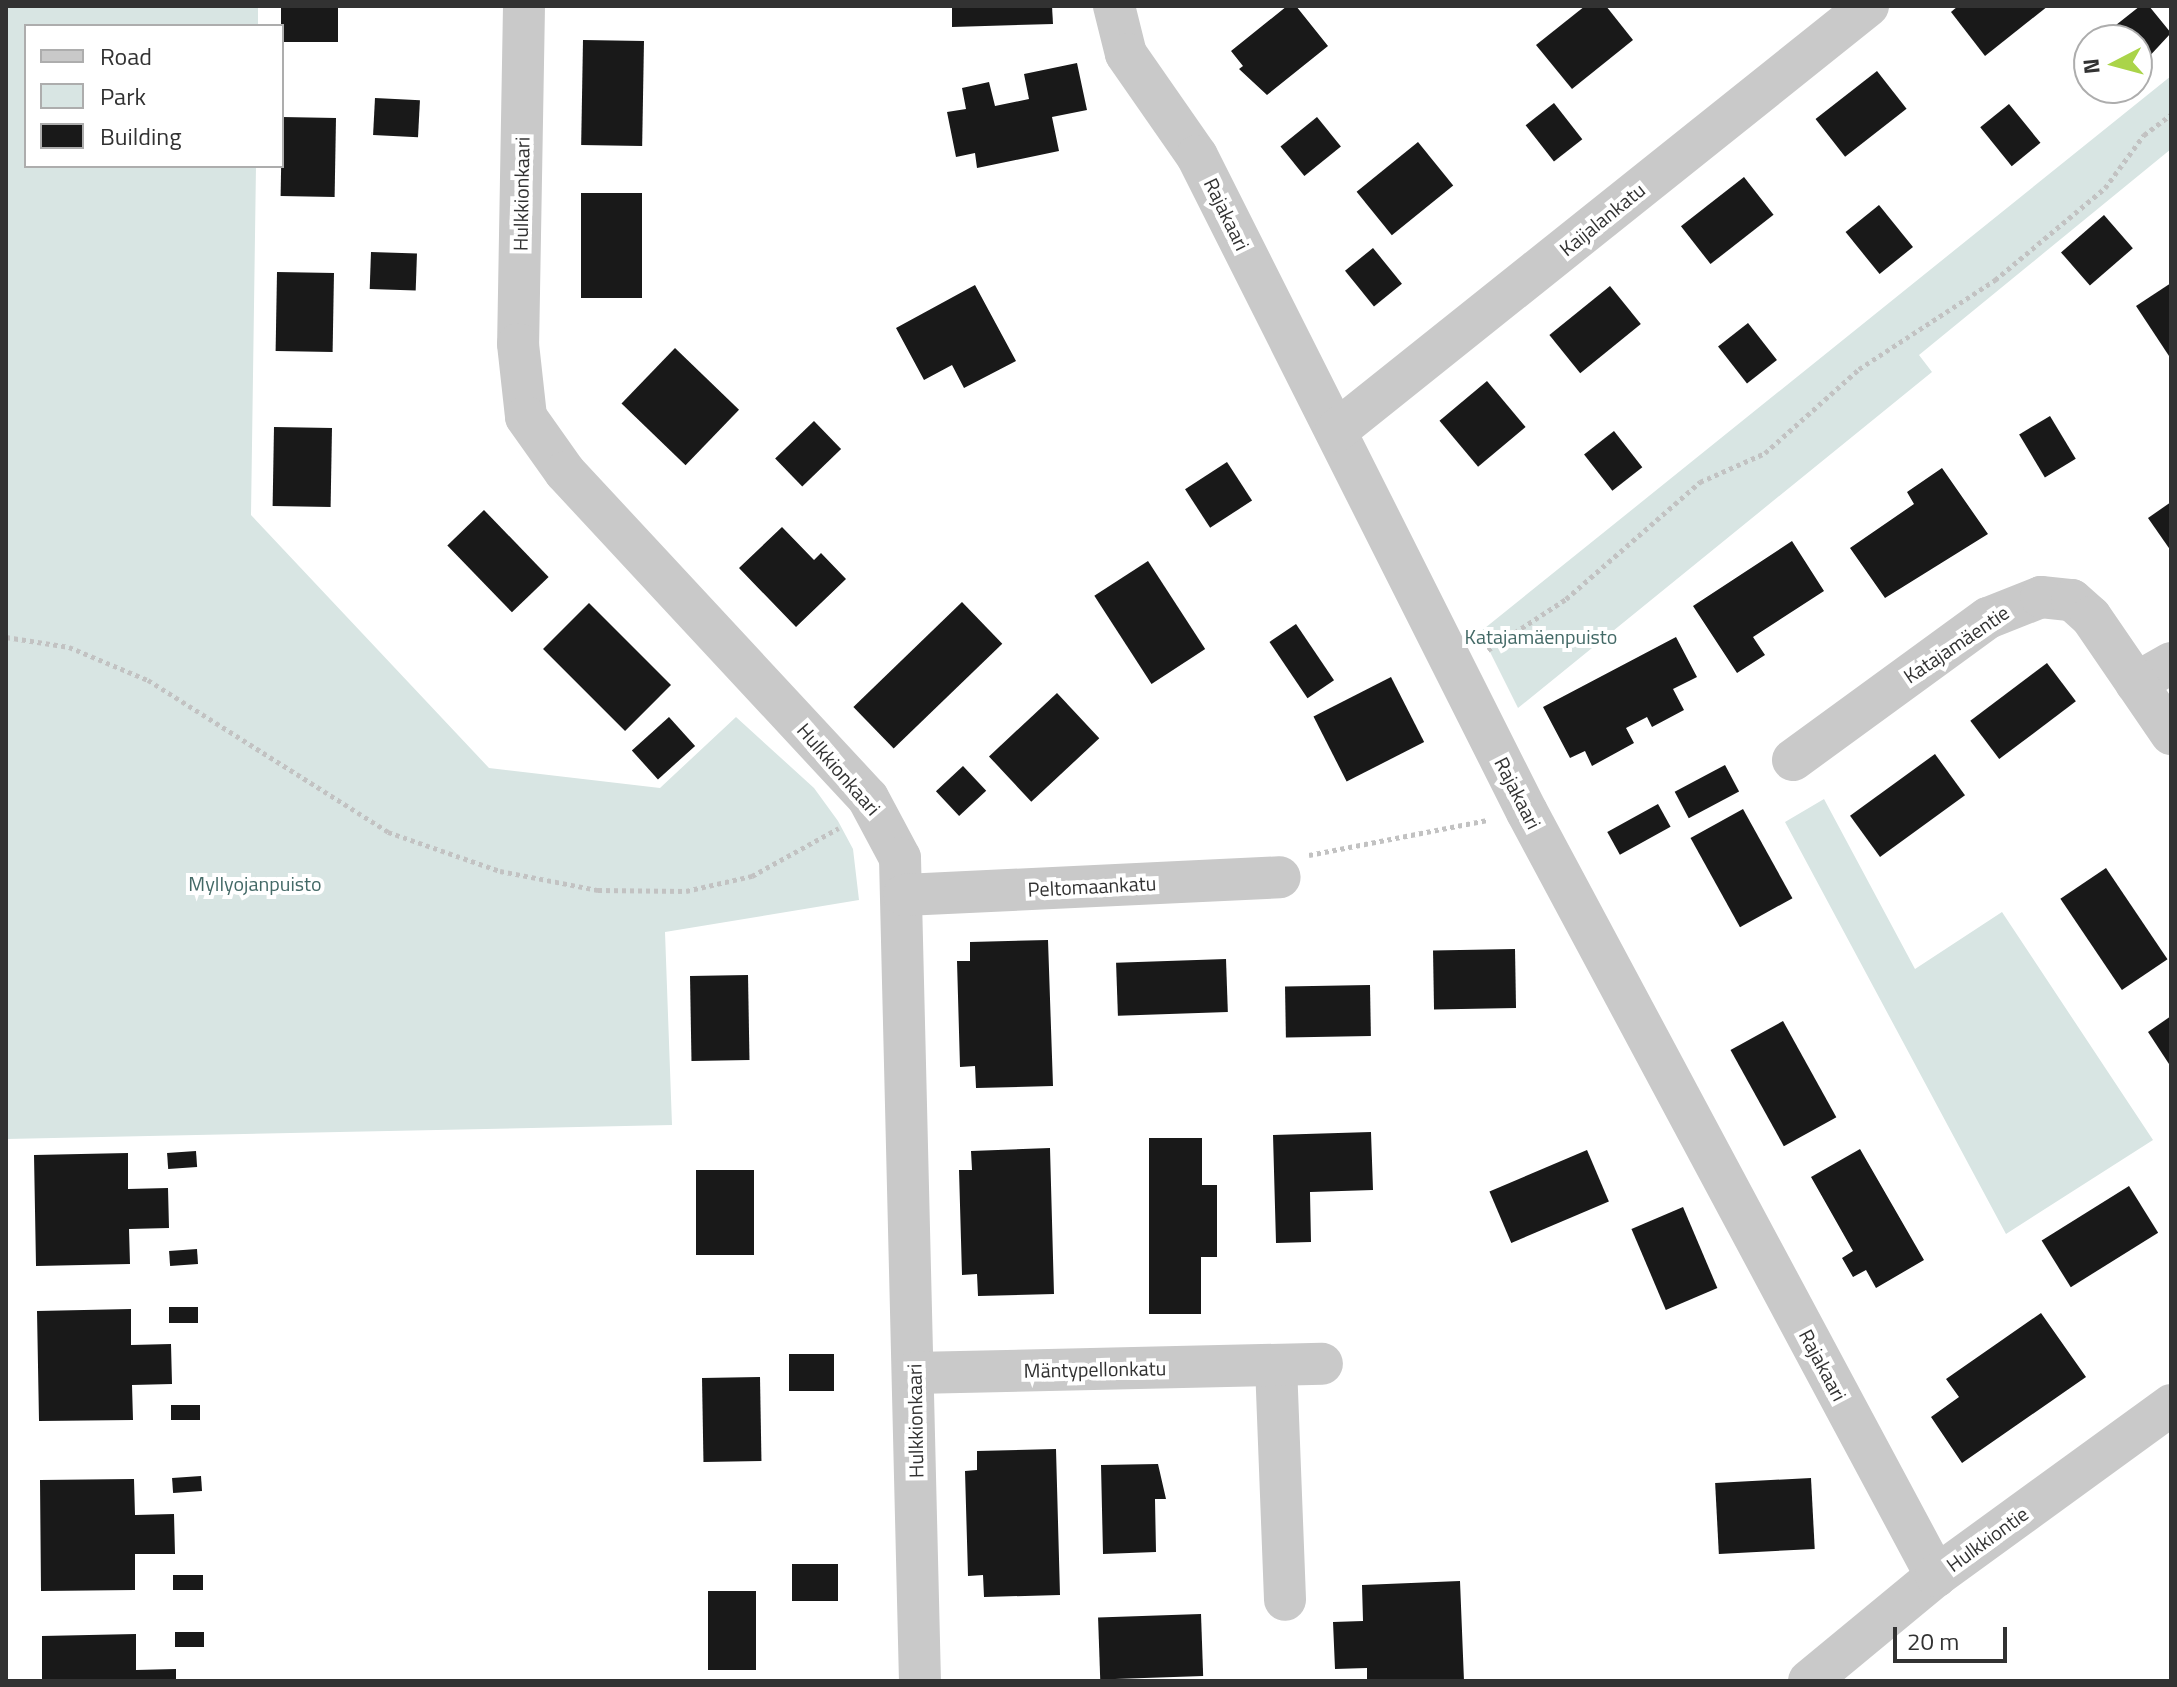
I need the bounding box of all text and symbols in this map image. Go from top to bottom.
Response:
legend [24,24,284,168]
north arrow [2073,24,2153,104]
text: Road [100,38,152,74]
text: N [2073,57,2109,76]
text: Park [100,78,146,114]
text: Building [100,118,182,154]
street label: Hulkkionkaari [508,137,534,251]
street label: Rajakaari [1199,174,1255,254]
street label: Kaijalankatu [1555,177,1649,261]
street label: Katajamäentie [1899,600,2013,688]
park label: Katajamäenpuisto [1465,624,1617,648]
street label: Hulkkionkaari [792,718,886,820]
street label: Rajakaari [1490,753,1546,833]
park label: Myllyojanpuisto [188,871,322,895]
street label: Peltomaankatu [1027,871,1157,901]
street label: Rajakaari [1794,1325,1852,1405]
street label: Mäntypellonkatu [1024,1356,1166,1382]
street label: Hulkkionkaari [902,1364,928,1478]
street label: Hulkkiontie [1942,1501,2032,1577]
scale bar [1897,1611,2011,1661]
text: 20 m [1907,1623,1959,1659]

